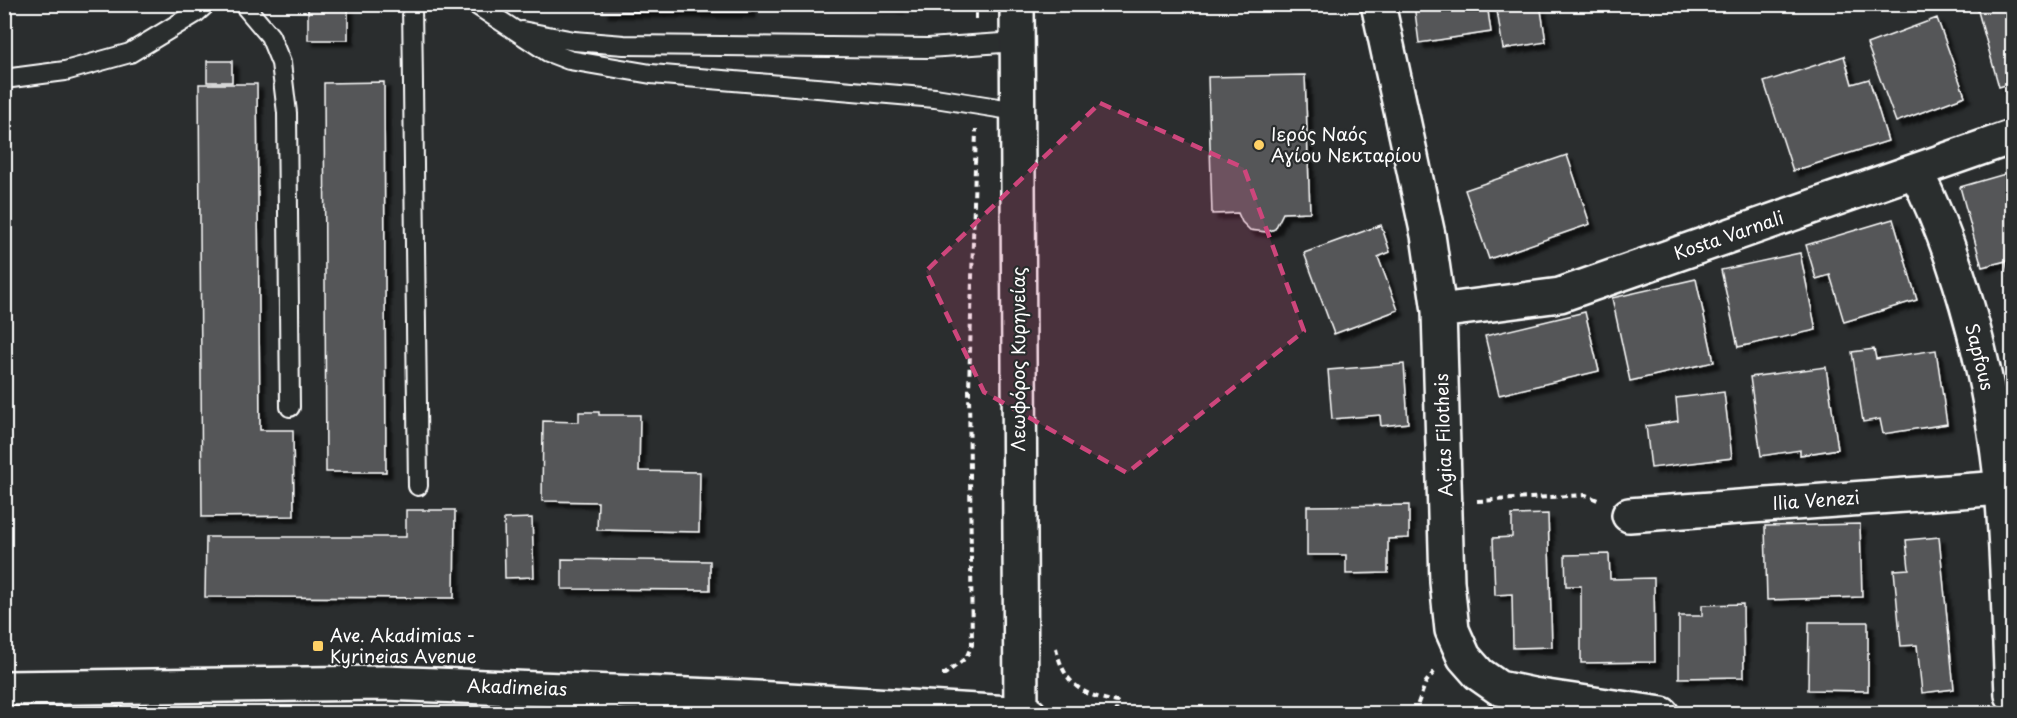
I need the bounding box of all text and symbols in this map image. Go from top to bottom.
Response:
place label: Ιερός Ναός Αγίου Νεκταρίου [1271,120,1422,168]
marker: Ιερός Ναός Αγίου Νεκταρίου [1252,138,1266,152]
street label: Kosta Varnali [1670,203,1787,266]
street label: Λεωφόρος Κυρηνείας [1004,267,1031,451]
street label: Sapfous [1959,320,2002,393]
street label: Agias Filotheis [1427,373,1458,497]
street label: Ilia Venezi [1771,483,1860,516]
place label: Ave. Akadimias - Kyrineias Avenue [330,621,477,669]
marker: Ave. Akadimias - Kyrineias Avenue [311,639,325,653]
street label: Akadimeias [466,671,568,702]

